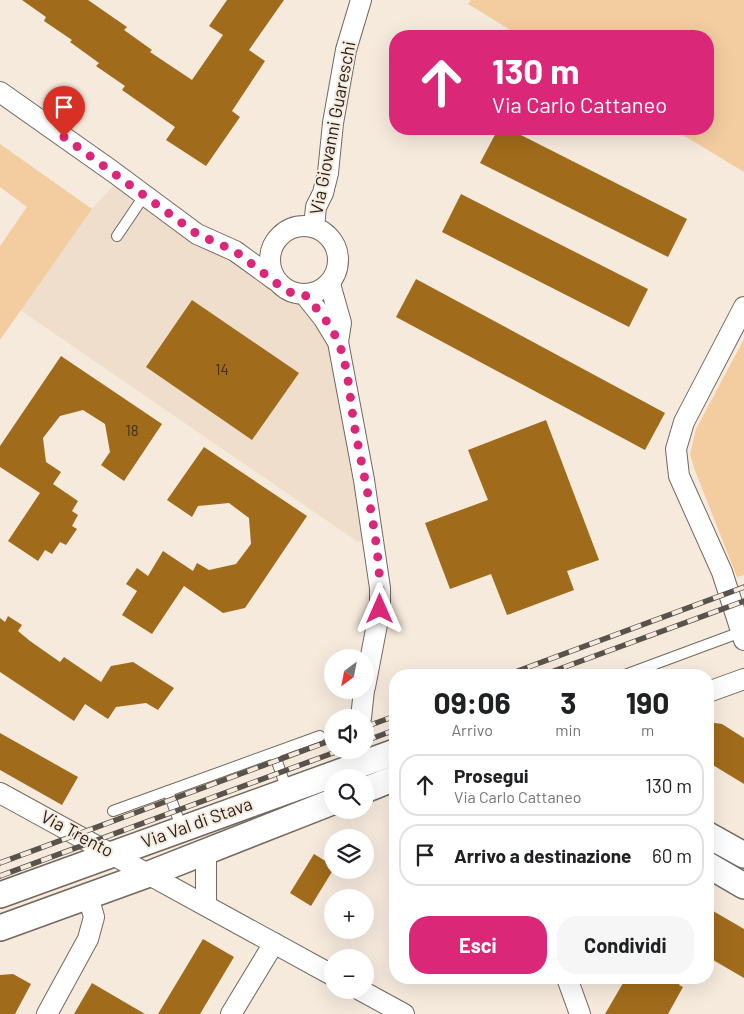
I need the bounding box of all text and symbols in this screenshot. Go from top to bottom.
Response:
street label: Via Giovanni Guareschi [304,39,360,216]
text: 130 m [492,49,579,91]
icon: ahead [409,50,474,115]
pin [43,86,85,137]
text: Via Carlo Cattaneo [492,91,667,117]
icon: arrive [50,93,78,121]
house number: 14 [215,360,229,378]
house number: 18 [125,421,139,439]
position arrow [353,582,405,634]
north arrow [324,649,374,699]
map controls [324,649,374,999]
text: 09:06 [434,684,511,720]
text: 3 [560,684,576,720]
text: 190 [626,684,669,720]
button: sound [324,709,374,759]
text: Arrivo [451,720,493,739]
text: min [555,720,581,739]
text: m [641,720,654,739]
text: Prosegui [454,764,529,787]
button: search [324,769,374,819]
icon: ahead [411,771,439,799]
text: 130 m [645,774,692,797]
text: Via Carlo Cattaneo [454,787,581,806]
street label: Via Val di Stava [138,792,255,852]
street label: Via Trento [37,805,118,861]
button: layers [324,829,374,879]
icon: arrive [411,841,439,869]
text: Arrivo a destinazione [454,844,632,867]
text: 60 m [652,844,692,867]
button: + [324,889,374,939]
button: Esci [409,916,547,974]
button: Condividi [557,916,694,974]
button: − [324,949,374,999]

